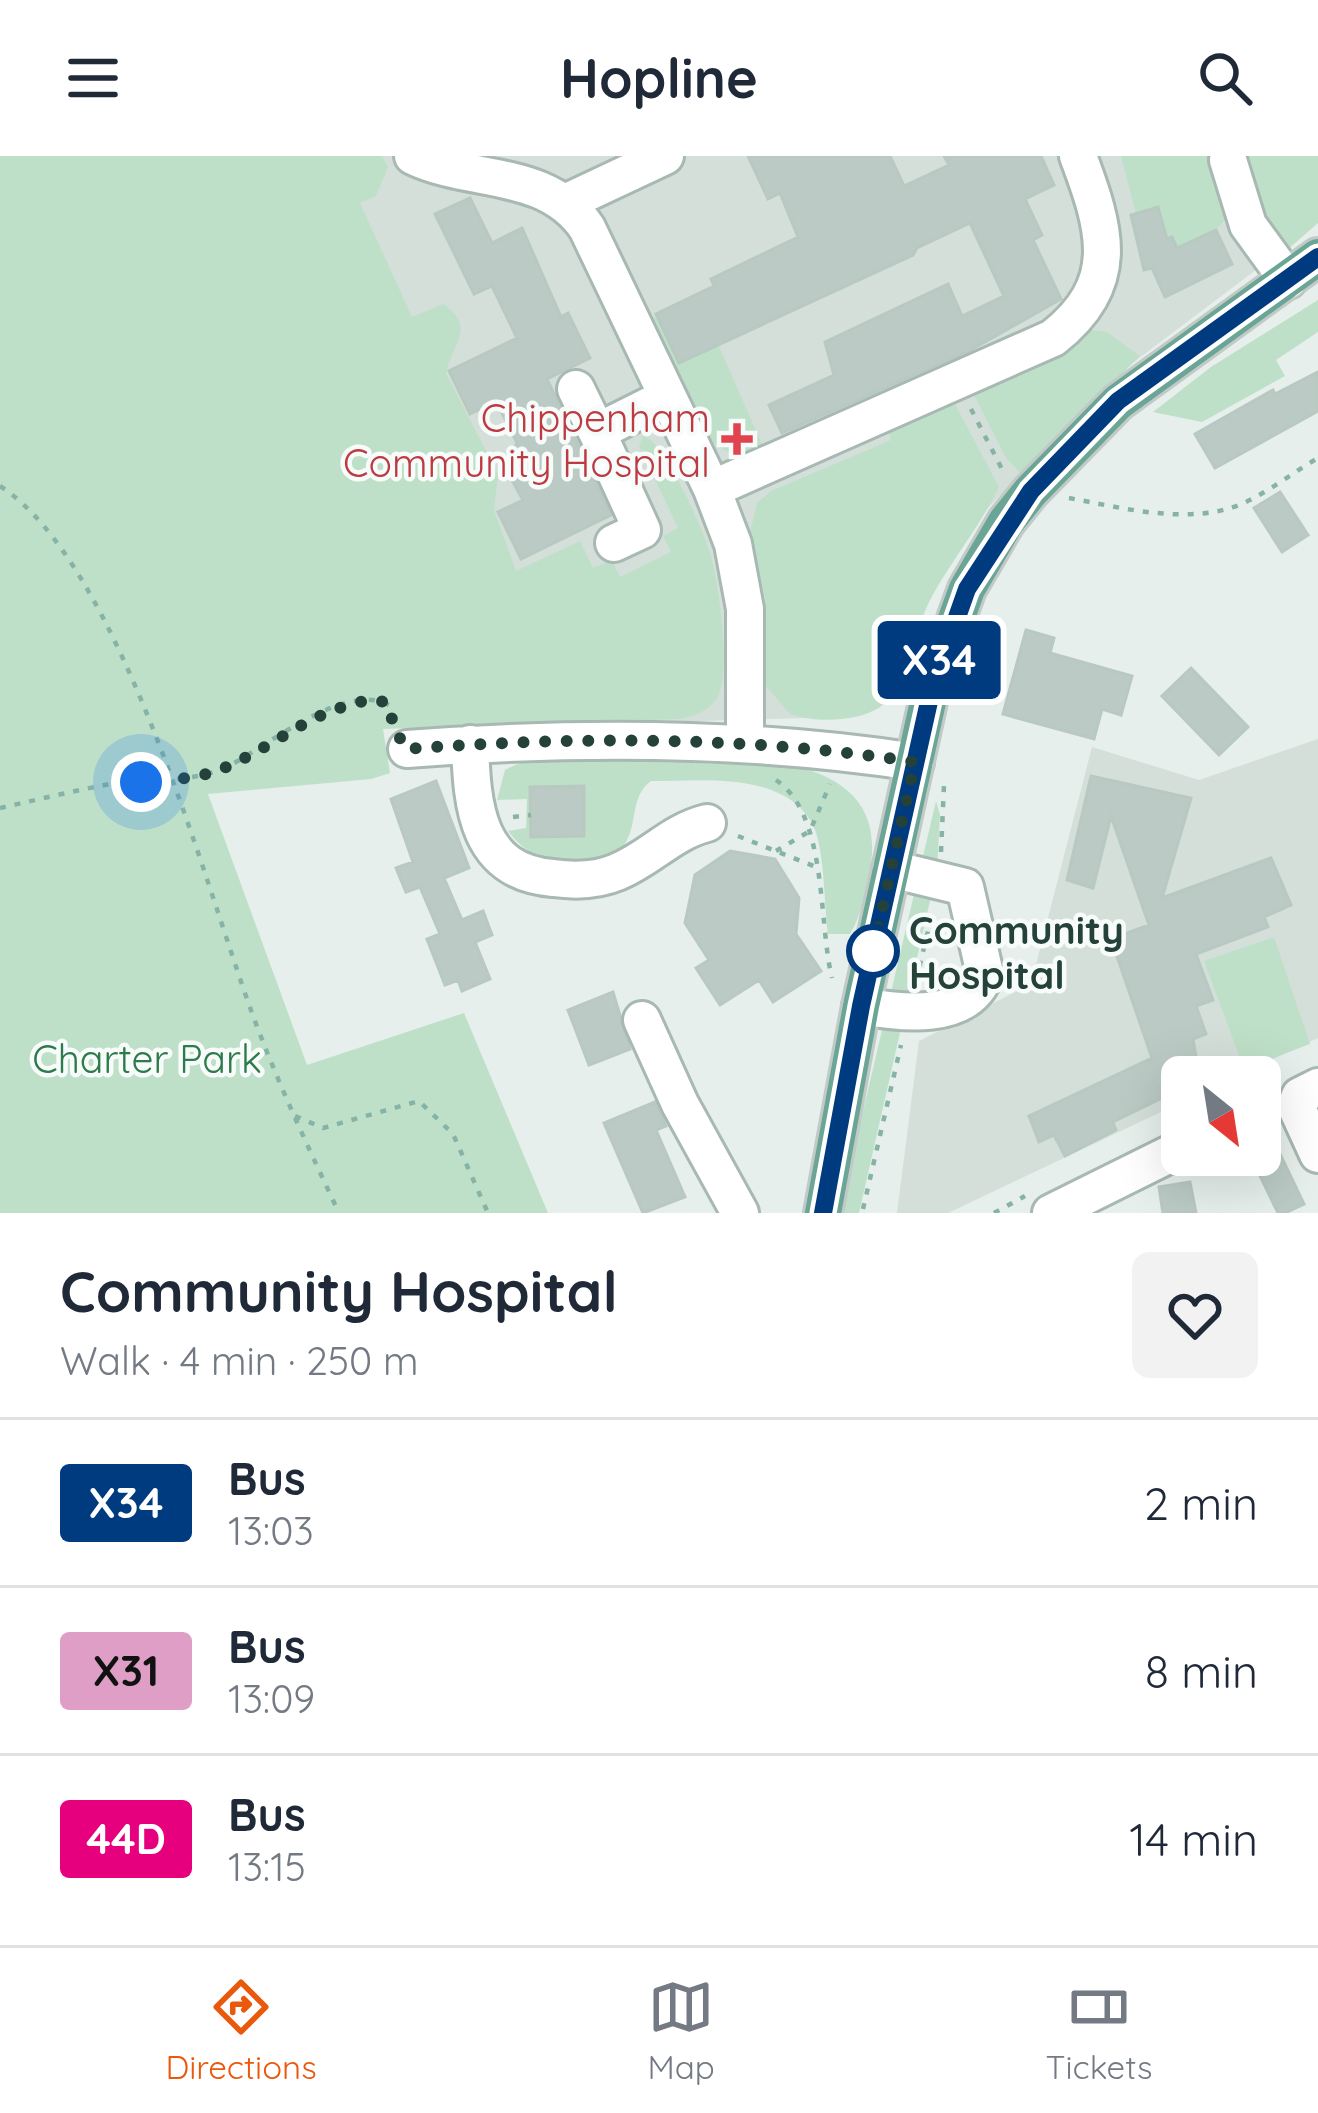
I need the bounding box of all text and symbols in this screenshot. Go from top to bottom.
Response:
text: Hopline [560,44,758,112]
icon: menu [60,45,126,111]
icon: search [1192,45,1258,111]
place label: Chippenham Community Hospital [343,393,710,487]
marker: Chippenham Community Hospital [721,423,753,455]
line badge: X34 [870,621,1008,699]
text: X34 [902,633,976,686]
your location [111,752,171,812]
place label: Community Hospital [909,905,1124,999]
marker: Community Hospital [848,926,898,976]
park label: Charter Park [32,1034,262,1083]
north arrow [1161,1056,1281,1176]
map controls [1161,1056,1281,1176]
button: heart [1132,1252,1258,1378]
text: Community Hospital [60,1255,618,1326]
text: Walk · 4 min · 250 m [60,1336,419,1385]
text: Bus [228,1450,306,1506]
text: 2 min [1144,1475,1258,1531]
text: X34 [89,1476,163,1529]
text: 13:03 [228,1506,314,1555]
text: Bus [228,1618,306,1674]
text: 8 min [1145,1643,1258,1699]
text: X31 [93,1644,159,1697]
text: 13:09 [228,1674,315,1723]
text: Bus [228,1786,306,1842]
text: 14 min [1129,1811,1258,1867]
text: 44D [86,1812,166,1865]
text: 13:15 [228,1842,306,1891]
tab: Directions [165,1974,317,2087]
tab: Map [647,1974,715,2087]
tab: Tickets [1046,1974,1153,2087]

